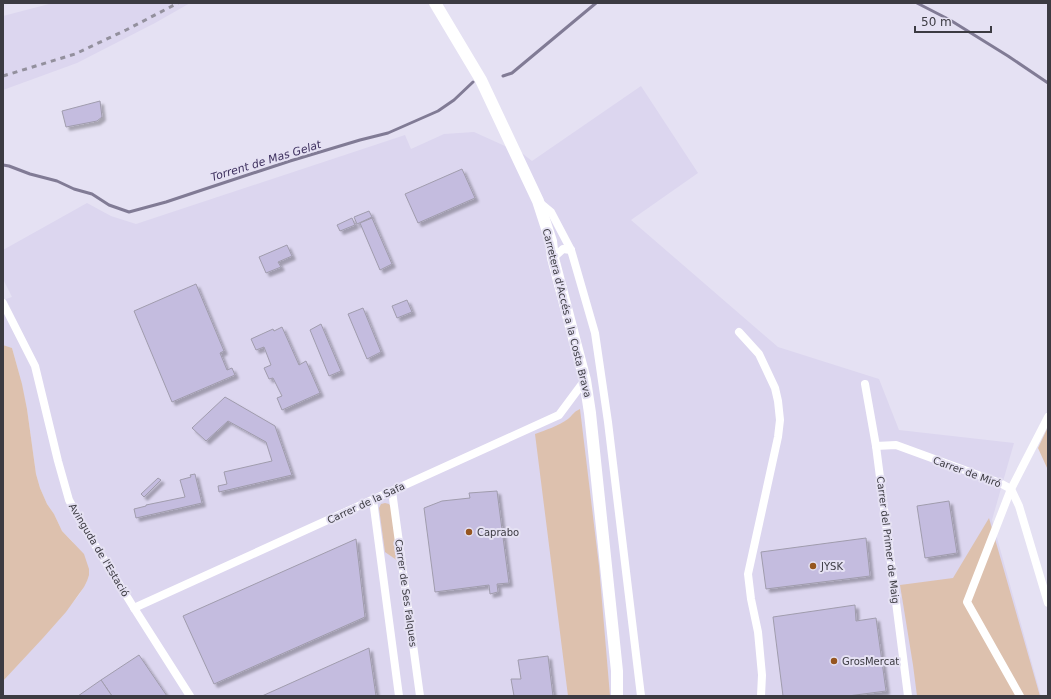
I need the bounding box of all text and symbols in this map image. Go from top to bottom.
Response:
scale bar [915,8,991,34]
text: 50 m [921,15,952,29]
water label: Torrent de Mas Gelat [209,138,323,184]
street label: Carretera d'Accés a la Costa Brava [541,227,593,399]
street label: Carrer de Miró [932,455,1002,489]
street label: Carrer del Primer de Maig [875,476,901,604]
street label: Carrer de la Safa [325,480,407,526]
street label: Avinguda de l'Estació [67,501,131,599]
marker: Caprabo [464,527,474,537]
place label: Caprabo [477,527,519,538]
street label: Carrer de Ses Falques [393,538,419,648]
marker: JYSK [808,561,818,571]
place label: JYSK [820,561,843,572]
marker: GrosMercat [829,656,839,666]
place label: GrosMercat [842,656,899,667]

